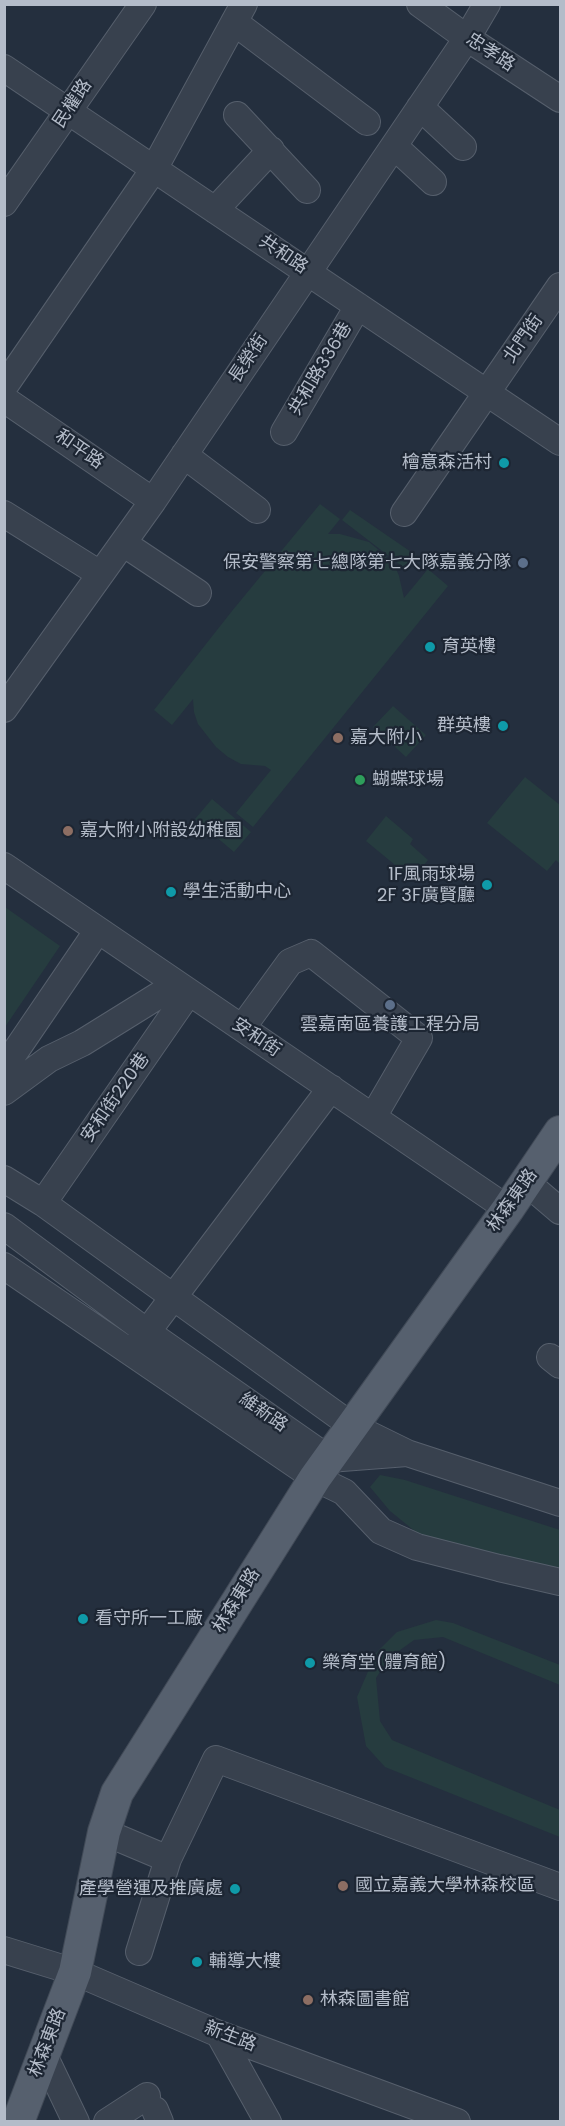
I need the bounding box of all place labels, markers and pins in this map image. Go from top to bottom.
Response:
place label: 檜意森活村 [402,452,492,474]
marker: 檜意森活村 [497,456,511,470]
place label: 保安警察第七總隊第七大隊嘉義分隊 [223,552,511,574]
marker: 保安警察第七總隊第七大隊嘉義分隊 [516,556,530,570]
place label: 育英樓 [442,636,496,658]
marker: 育英樓 [423,640,437,654]
place label: 群英樓 [437,715,491,737]
marker: 群英樓 [496,719,510,733]
place label: 嘉大附小 [350,727,422,749]
marker: 嘉大附小 [331,731,345,745]
place label: 蝴蝶球場 [372,769,444,791]
marker: 蝴蝶球場 [353,773,367,787]
place label: 嘉大附小附設幼稚園 [80,820,242,842]
marker: 嘉大附小附設幼稚園 [61,824,75,838]
place label: 1F風雨球場 2F 3F廣賢廳 [377,864,475,906]
marker: 1F風雨球場 2F 3F廣賢廳 [480,878,494,892]
place label: 學生活動中心 [183,881,291,903]
marker: 學生活動中心 [164,885,178,899]
marker: 雲嘉南區養護工程分局 [383,998,397,1012]
place label: 雲嘉南區養護工程分局 [300,1014,480,1036]
place label: 看守所一工廠 [95,1608,203,1630]
marker: 看守所一工廠 [76,1612,90,1626]
place label: 樂育堂(體育館) [322,1652,446,1674]
marker: 樂育堂(體育館) [303,1656,317,1670]
place label: 國立嘉義大學林森校區 [355,1875,535,1897]
place label: 產學營運及推廣處 [79,1878,223,1900]
marker: 國立嘉義大學林森校區 [336,1879,350,1893]
marker: 產學營運及推廣處 [228,1882,242,1896]
place label: 輔導大樓 [209,1951,281,1973]
marker: 輔導大樓 [190,1955,204,1969]
place label: 林森圖書館 [320,1989,410,2011]
marker: 林森圖書館 [301,1993,315,2007]

